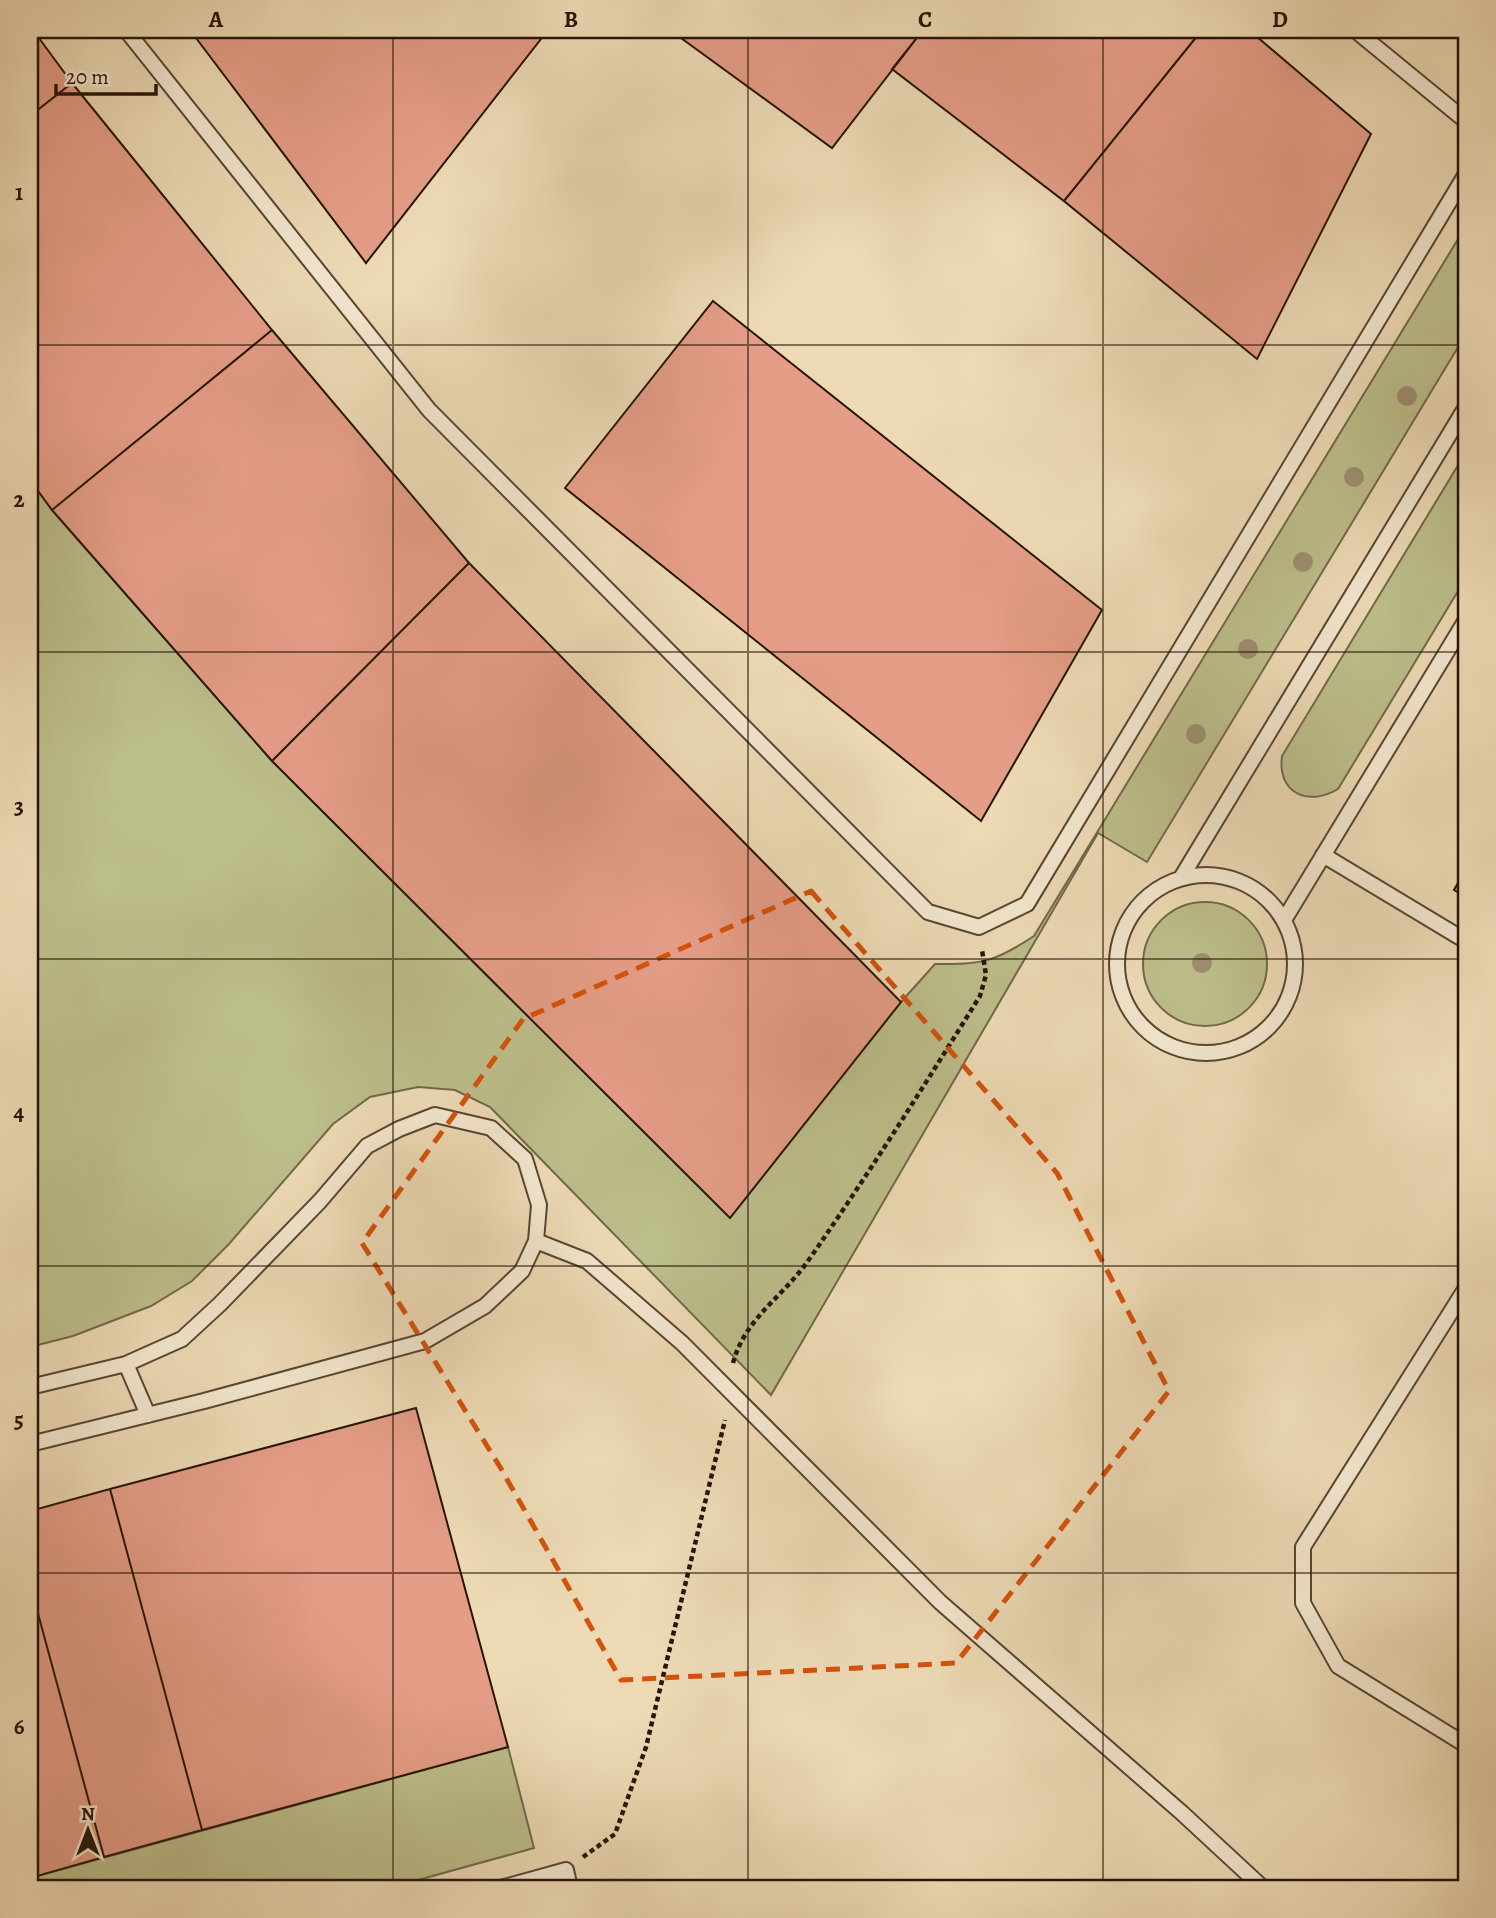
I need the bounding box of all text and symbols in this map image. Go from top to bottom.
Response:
text: A [208,4,224,35]
text: B [564,4,578,35]
text: C [918,4,932,35]
text: D [1272,4,1288,35]
scale bar [56,52,156,96]
text: 20 m [66,63,109,91]
text: 1 [15,177,23,208]
text: 2 [13,484,25,515]
text: 3 [14,791,24,822]
text: 4 [14,1097,25,1128]
text: 5 [14,1404,24,1435]
text: 6 [14,1711,25,1742]
north arrow [52,1796,122,1866]
text: N [81,1801,95,1827]

